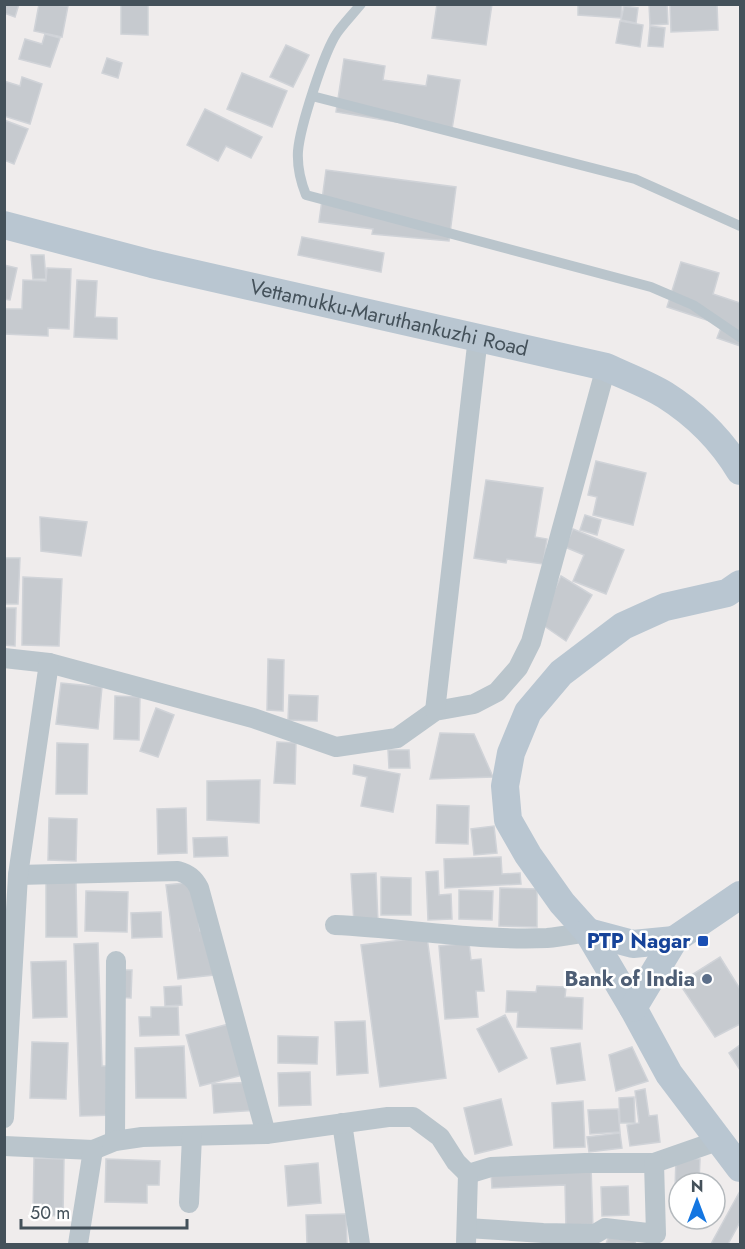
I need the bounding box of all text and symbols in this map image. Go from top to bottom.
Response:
street label: Vettamukku-Maruthankuzhi Road [247,272,531,364]
place label: PTP Nagar [587,926,691,956]
marker: PTP Nagar [696,934,710,948]
place label: Bank of India [564,964,695,994]
marker: Bank of India [700,972,714,986]
north arrow [667,1171,727,1231]
text: N [691,1175,703,1198]
scale bar [21,1192,188,1230]
text: 50 m [30,1200,70,1226]

